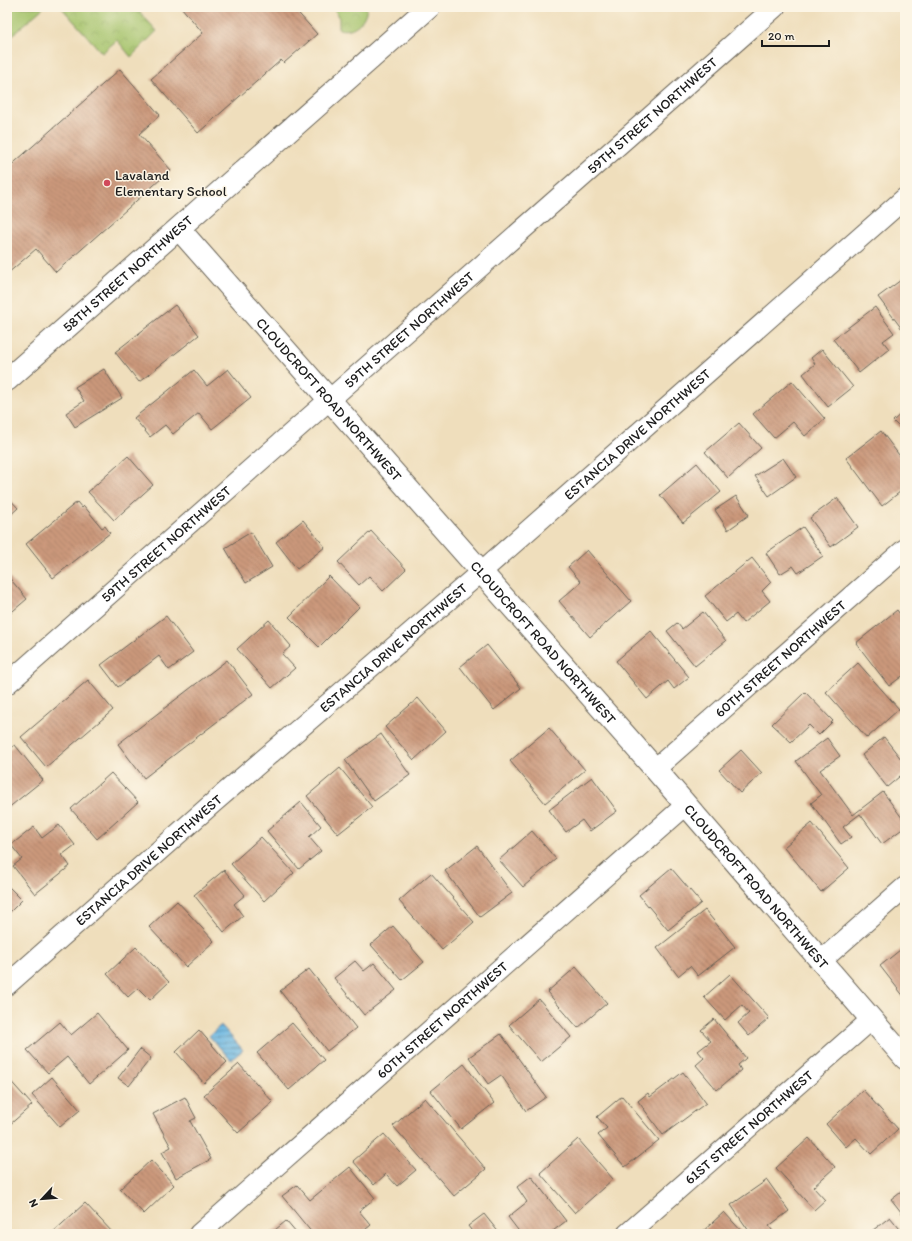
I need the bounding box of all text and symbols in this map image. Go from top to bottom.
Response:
scale bar [762,22,829,48]
text: 20 m [768,29,795,43]
street label: 59TH STREET NORTHWEST [584,53,721,177]
place label: Lavaland Elementary School [115,167,227,200]
marker: Lavaland Elementary School [102,178,112,188]
street label: 58TH STREET NORTHWEST [59,211,196,335]
street label: 59TH STREET NORTHWEST [341,268,478,391]
street label: CLOUDCROFT ROAD NORTHWEST [253,314,406,485]
street label: ESTANCIA DRIVE NORTHWEST [560,365,714,503]
street label: 59TH STREET NORTHWEST [98,482,235,606]
street label: CLOUDCROFT ROAD NORTHWEST [467,557,620,728]
street label: ESTANCIA DRIVE NORTHWEST [316,579,471,716]
street label: 60TH STREET NORTHWEST [711,596,850,721]
street label: ESTANCIA DRIVE NORTHWEST [72,791,226,929]
street label: CLOUDCROFT ROAD NORTHWEST [681,801,832,972]
street label: 60TH STREET NORTHWEST [373,957,511,1082]
street label: 61ST STREET NORTHWEST [681,1066,817,1188]
north arrow [22,1179,62,1219]
text: N [26,1197,41,1209]

